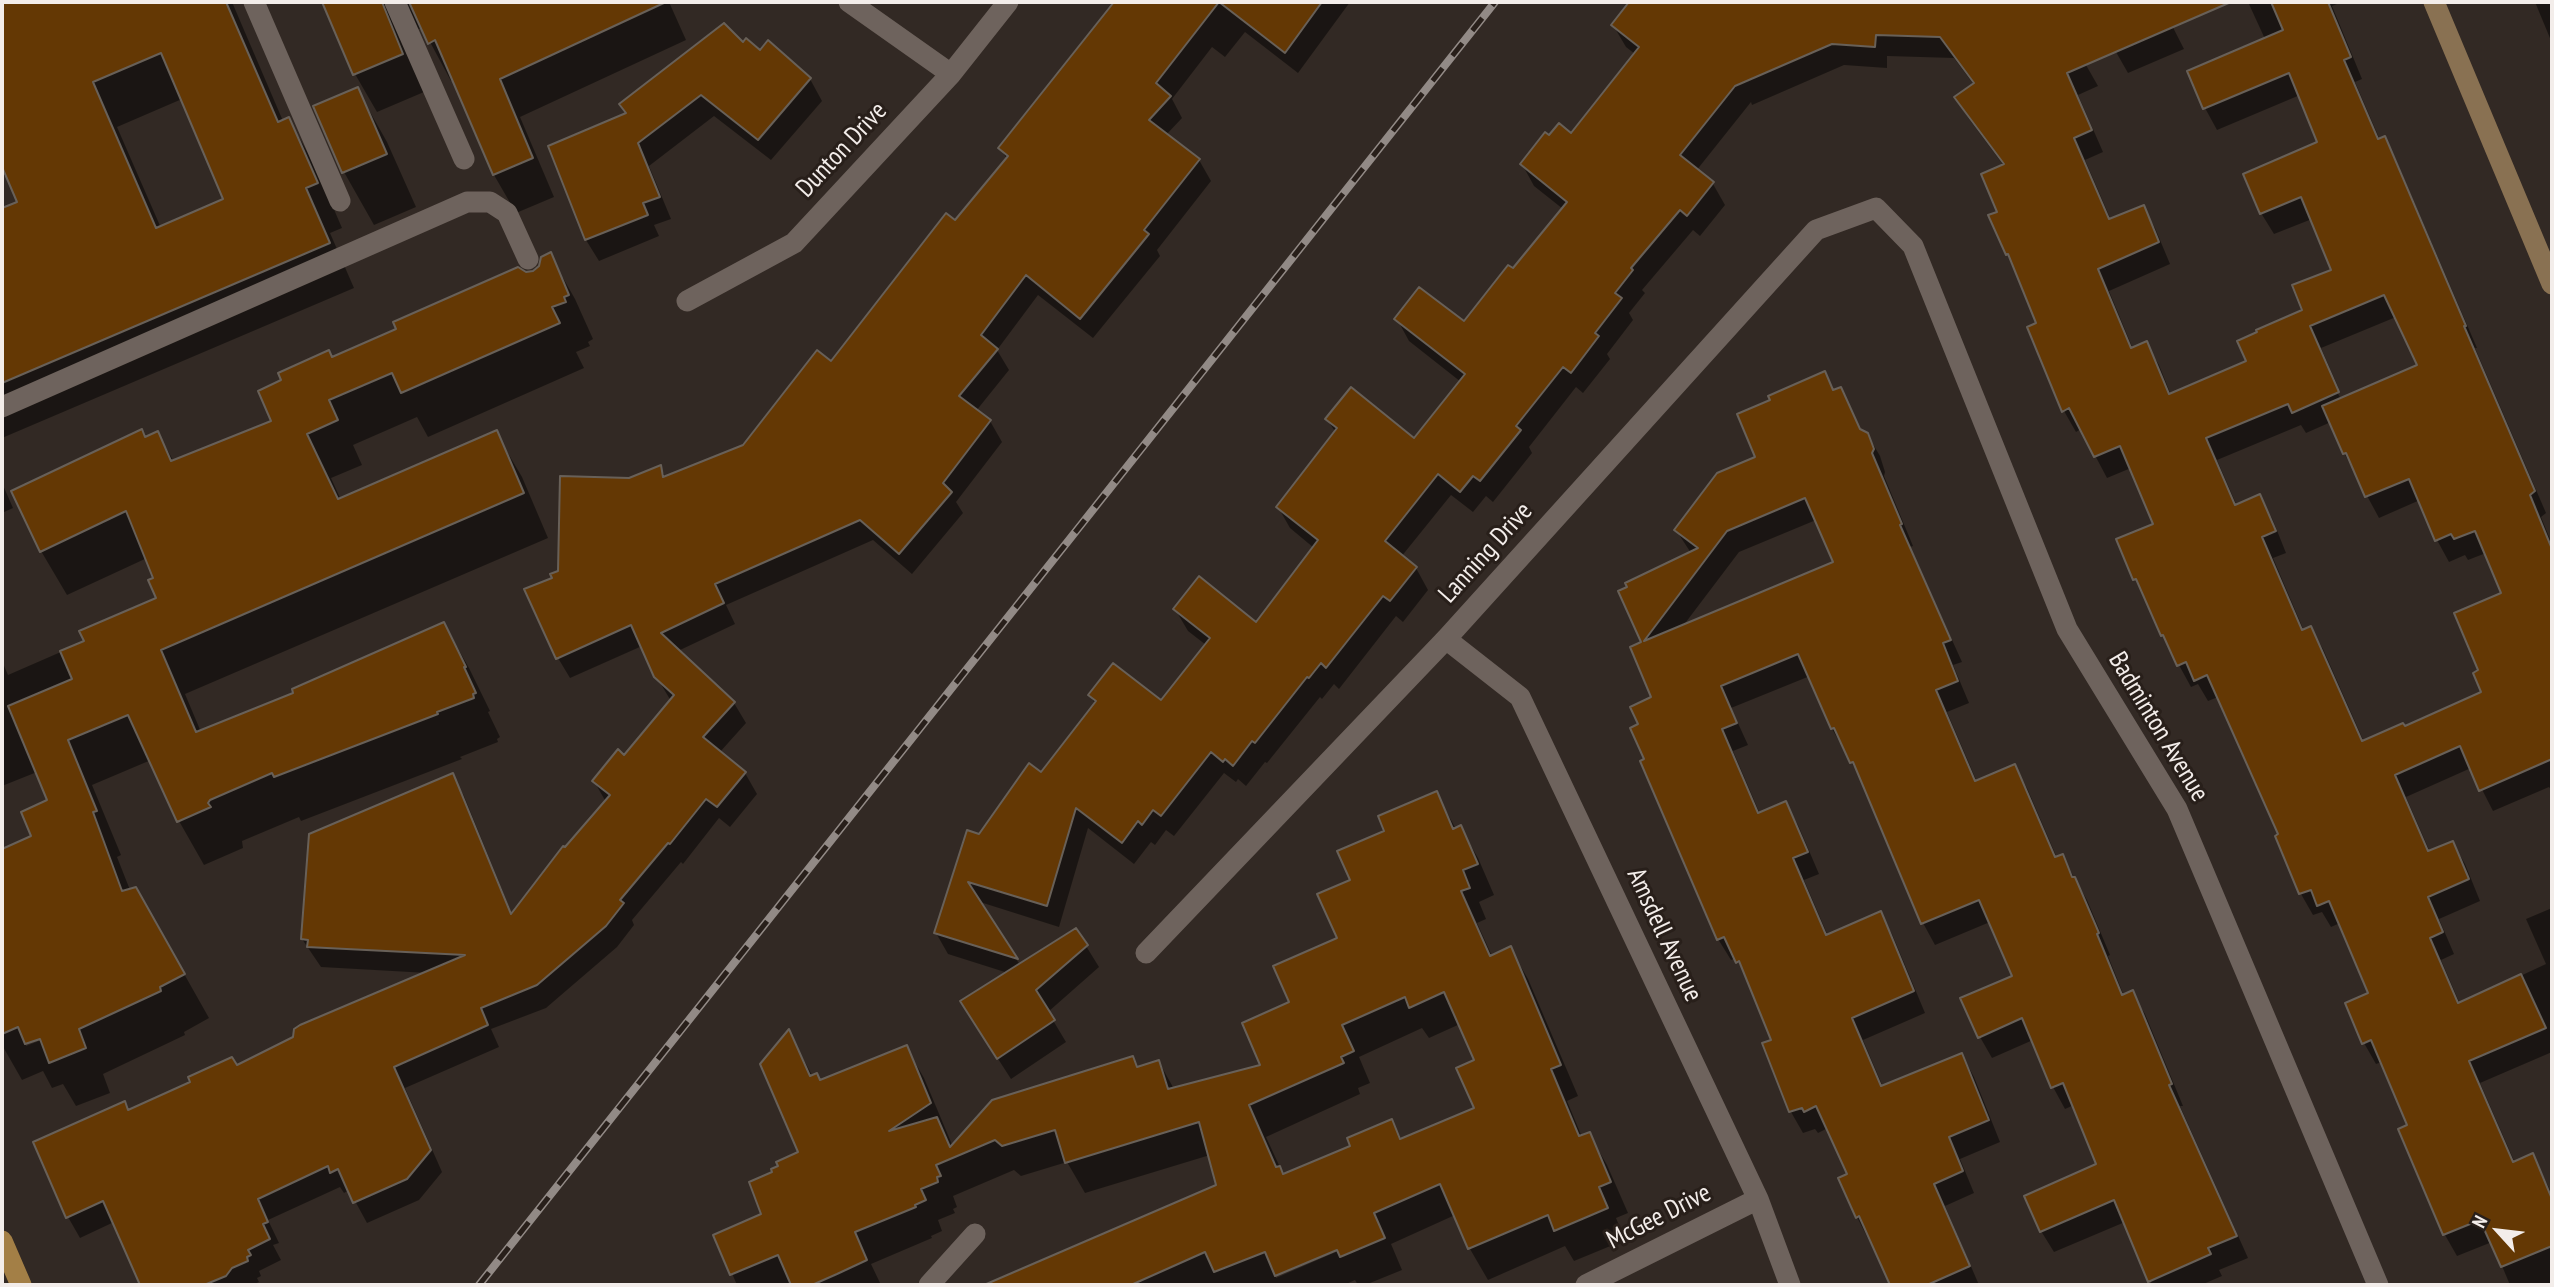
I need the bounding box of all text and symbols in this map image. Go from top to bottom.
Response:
street label: Dunton Drive [790,96,894,204]
street label: Lanning Drive [1433,496,1539,610]
street label: Badminton Avenue [2101,647,2215,807]
street label: Amsdell Avenue [1620,863,1708,1007]
street label: McGee Drive [1602,1178,1716,1256]
north arrow [2463,1196,2533,1266]
text: N [2466,1211,2492,1231]

